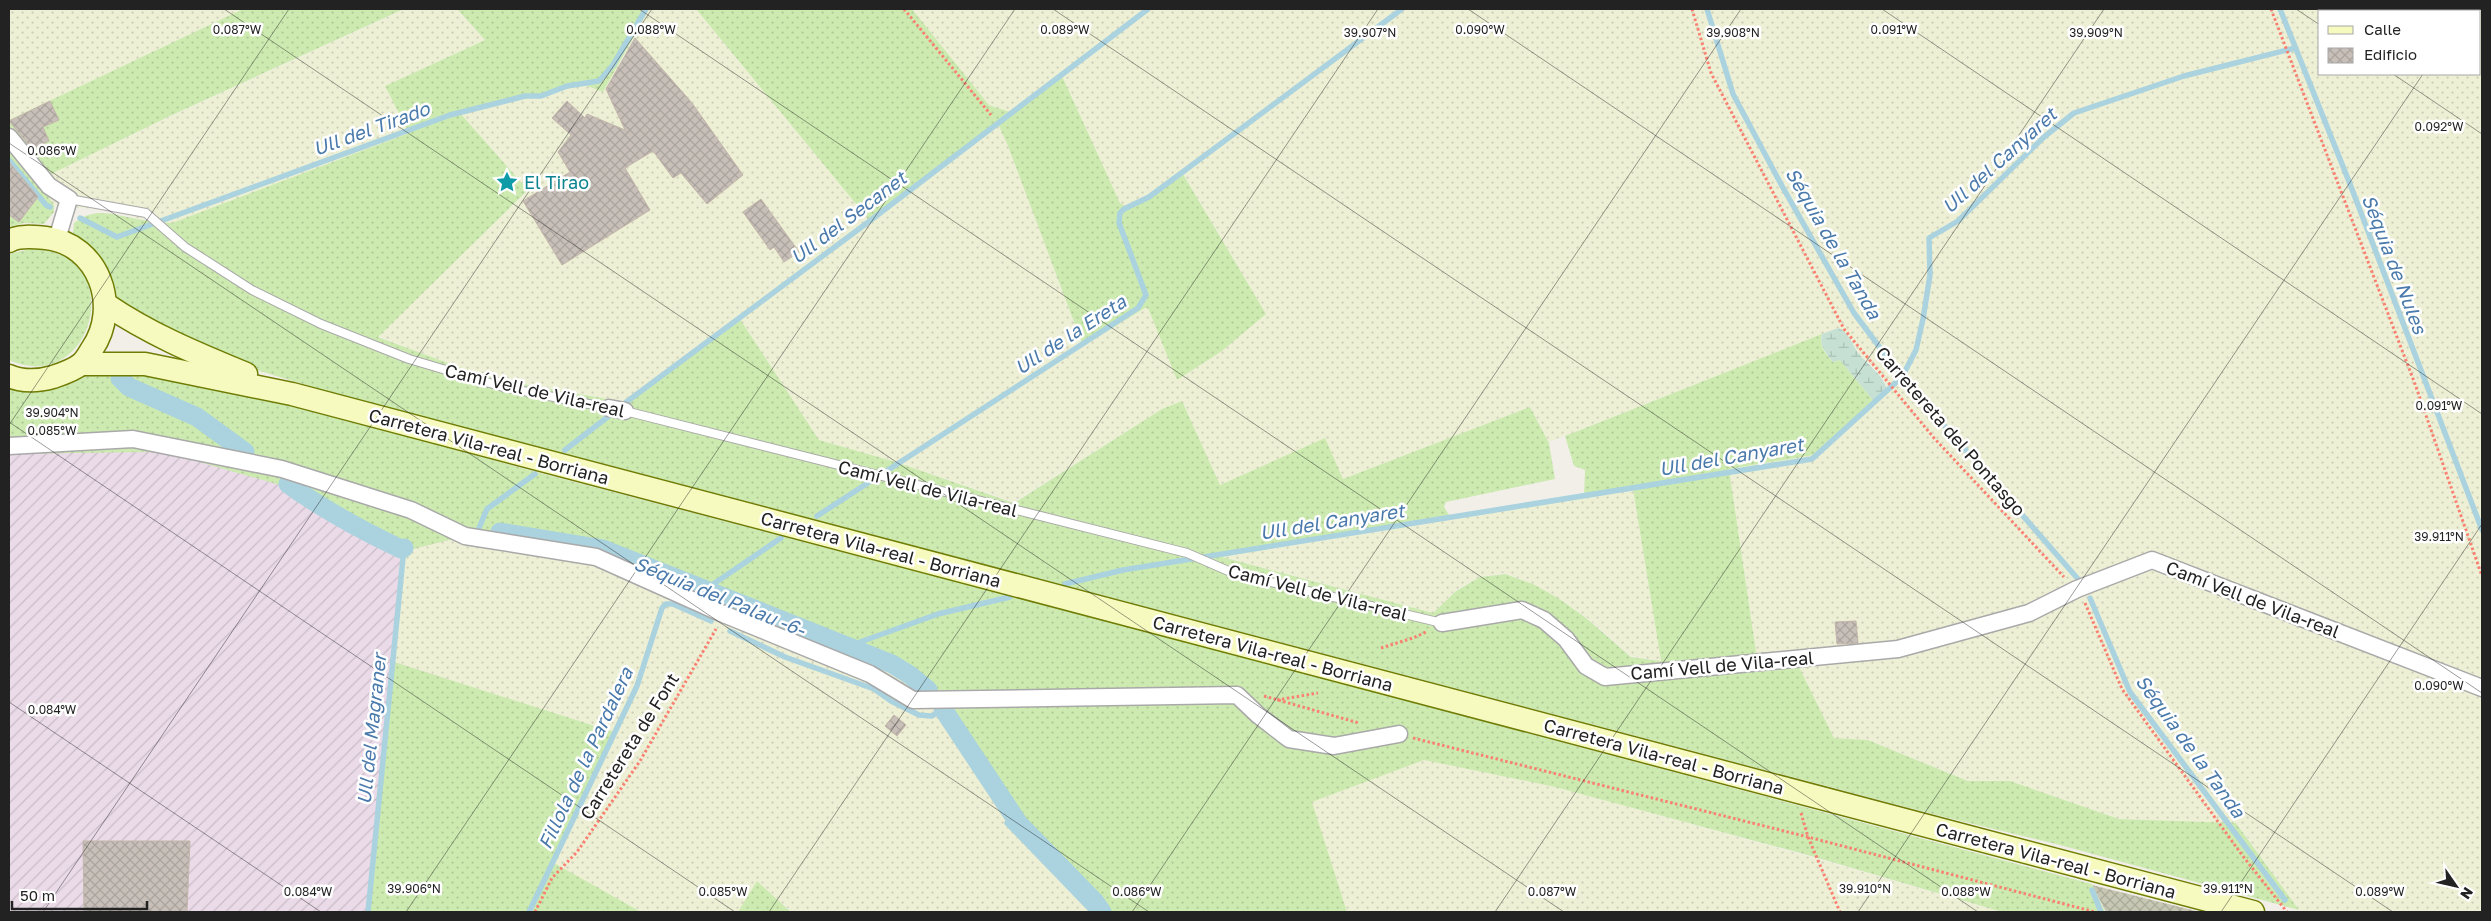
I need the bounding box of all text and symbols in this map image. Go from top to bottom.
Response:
legend [2318,10,2481,75]
text: Calle [2364,20,2401,38]
text: 0.087°W [213,22,262,37]
text: 0.088°W [626,22,676,37]
text: 0.089°W [1040,22,1090,37]
text: 0.090°W [1455,22,1505,37]
text: 0.091°W [1871,22,1918,37]
text: 39.907°N [1344,25,1396,40]
text: 39.908°N [1706,25,1760,40]
text: 39.909°N [2069,25,2123,40]
text: Edificio [2364,45,2417,63]
water label: Ull del Tirado [310,96,434,160]
water label: Ull del Canyaret [1937,101,2063,217]
text: 0.092°W [2415,119,2464,134]
text: 0.086°W [27,143,77,158]
water label: Séquia de la Tanda [1781,163,1887,324]
water label: Ull del Secanet [786,165,912,268]
place icon: El Tirao [494,169,520,195]
place label: El Tirao [524,171,589,193]
water label: Séquia de Nules [2358,191,2432,338]
water label: Ull de la Ereta [1010,289,1131,378]
street label: Carretereta del Pontasgo [1871,342,2031,520]
street label: Camí Vell de Vila-real [443,359,627,421]
text: 0.091°W [2416,398,2463,413]
street label: Carretera Vila-real - Borriana [367,403,611,489]
text: 39.904°N [25,405,79,420]
text: 0.085°W [28,423,77,438]
water label: Ull del Canyaret [1657,432,1807,480]
street label: Camí Vell de Vila-real [836,455,1020,521]
water label: Ull del Canyaret [1258,498,1408,544]
street label: Carretera Vila-real - Borriana [759,506,1003,592]
text: 39.911°N [2414,529,2464,544]
water label: Séquia del Palau -6- [631,551,810,641]
street label: Camí Vell de Vila-real [2163,556,2343,642]
street label: Camí Vell de Vila-real [1226,559,1410,625]
street label: Carretera Vila-real - Borriana [1151,610,1395,696]
street label: Camí Vell de Vila-real [1629,646,1815,684]
water label: Ull del Magraner [352,650,391,805]
water label: Fillola de la Pardalera [533,662,638,853]
street label: Carretereta de Font [575,669,683,823]
water label: Séquia de la Tanda [2131,670,2251,823]
text: 0.090°W [2414,678,2464,693]
text: 0.084°W [28,702,77,717]
street label: Carretera Vila-real - Borriana [1542,713,1786,799]
street label: Carretera Vila-real - Borriana [1934,817,2178,903]
north arrow [2431,861,2481,911]
scale bar [12,878,148,910]
text: 39.906°N [387,881,441,896]
text: 39.910°N [1839,881,1891,896]
text: 39.911°N [2203,881,2253,896]
text: 0.084°W [284,884,333,899]
text: 0.085°W [699,884,748,899]
text: 0.086°W [1112,884,1162,899]
text: 0.087°W [1528,884,1577,899]
text: 0.088°W [1941,884,1991,899]
text: 0.089°W [2355,884,2405,899]
text: N [2457,884,2477,903]
text: 50 m [20,886,55,904]

